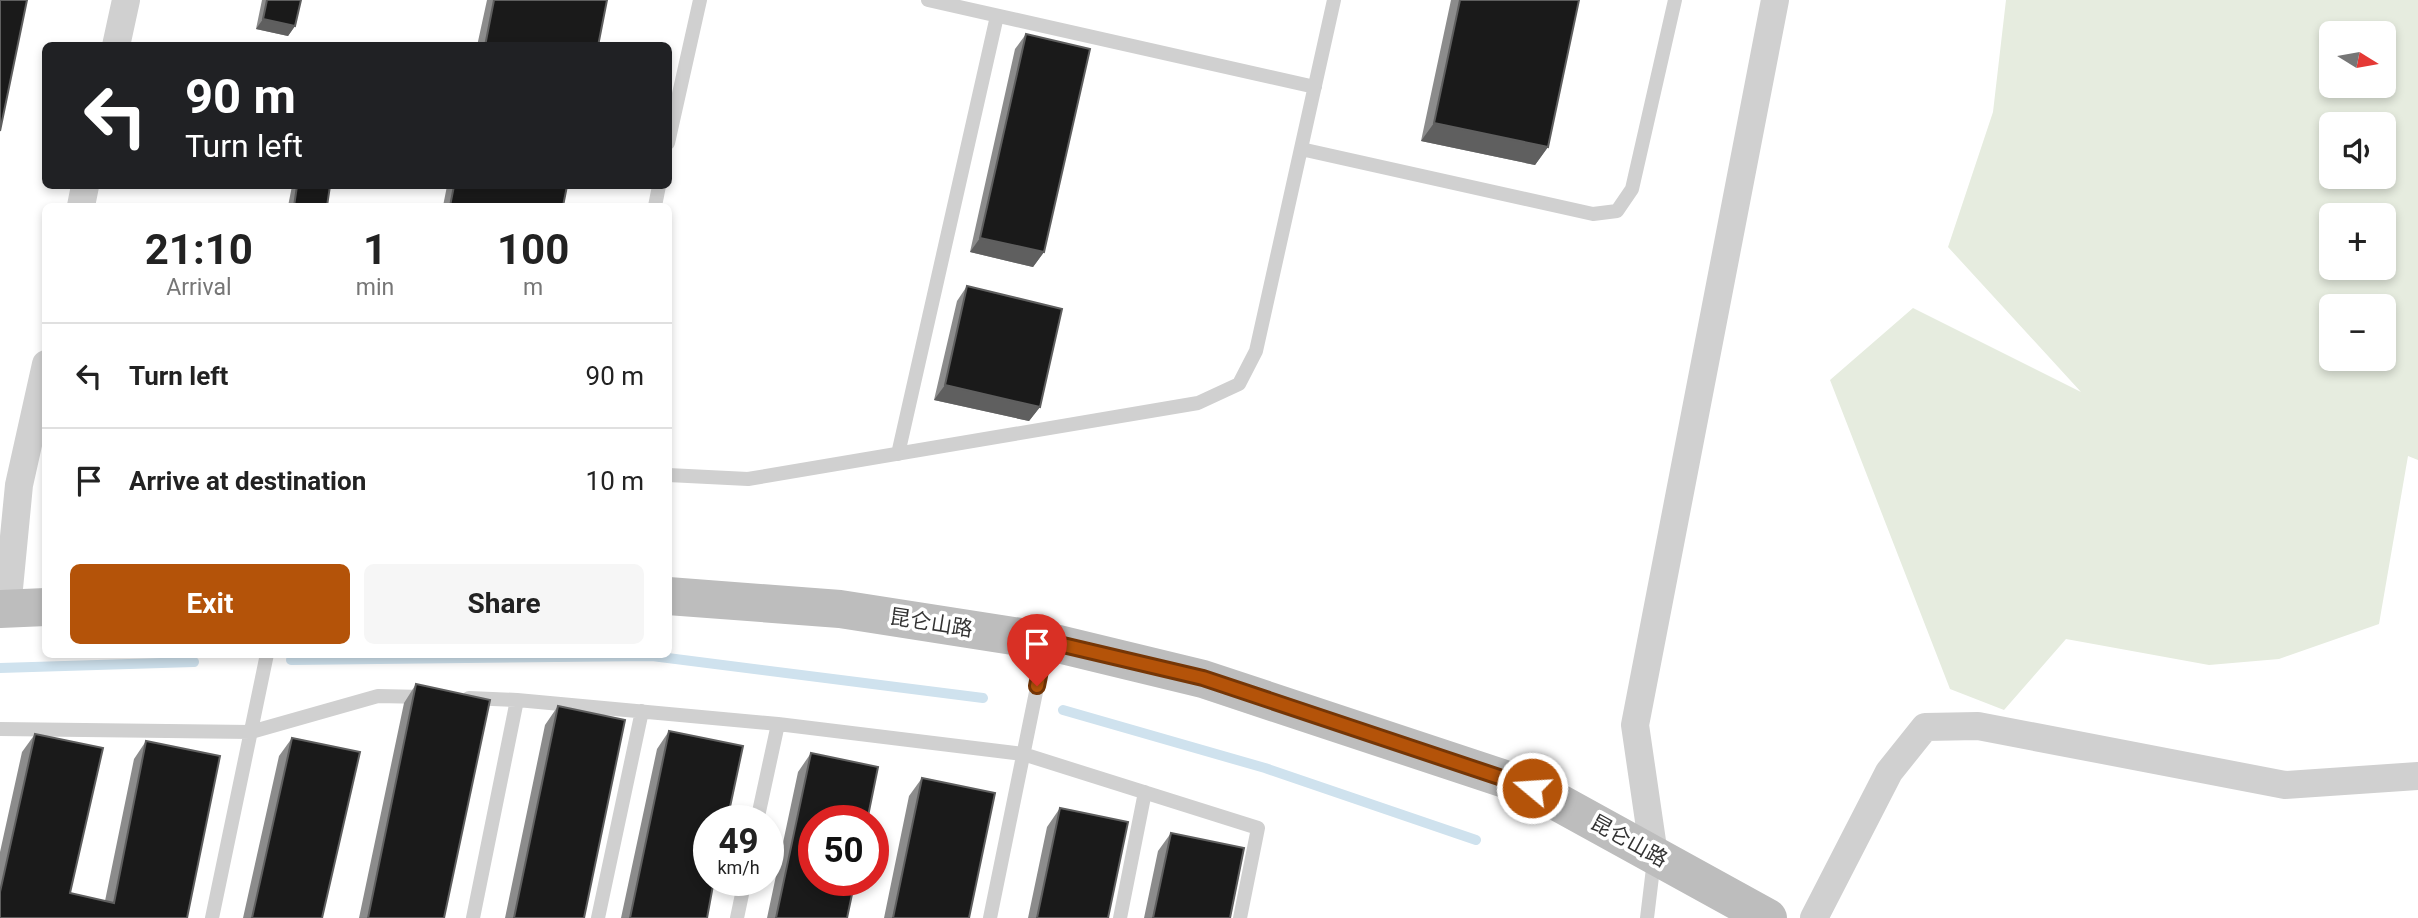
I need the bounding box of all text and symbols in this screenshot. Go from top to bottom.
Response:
north arrow [2319,21,2396,98]
map controls [2319,21,2396,371]
text: 90 m [185,68,296,125]
icon: left [70,70,161,161]
button: sound [2319,112,2396,189]
text: Turn left [185,127,303,165]
button: + [2319,203,2396,280]
text: 21:10 [145,225,253,274]
text: 1 [363,225,387,274]
text: 100 [497,225,569,274]
text: Arrival [166,274,232,301]
text: min [356,274,394,301]
text: m [523,274,543,301]
button: − [2319,294,2396,371]
icon: left [70,357,108,395]
text: Turn left [129,361,228,391]
text: 90 m [586,361,644,391]
icon: arrive [70,462,108,500]
text: Arrive at destination [129,466,366,496]
text: 10 m [586,466,644,496]
button: Exit [70,564,350,644]
button: Share [364,564,644,644]
street label: 昆仑山路 [888,605,974,641]
pin [1007,614,1067,686]
icon: arrive [1018,625,1056,663]
position arrow [1495,751,1569,825]
speed limit sign: 50 [798,805,889,896]
street label: 昆仑山路 [1586,810,1672,872]
text: 49 [718,821,759,862]
text: km/h [717,857,760,878]

